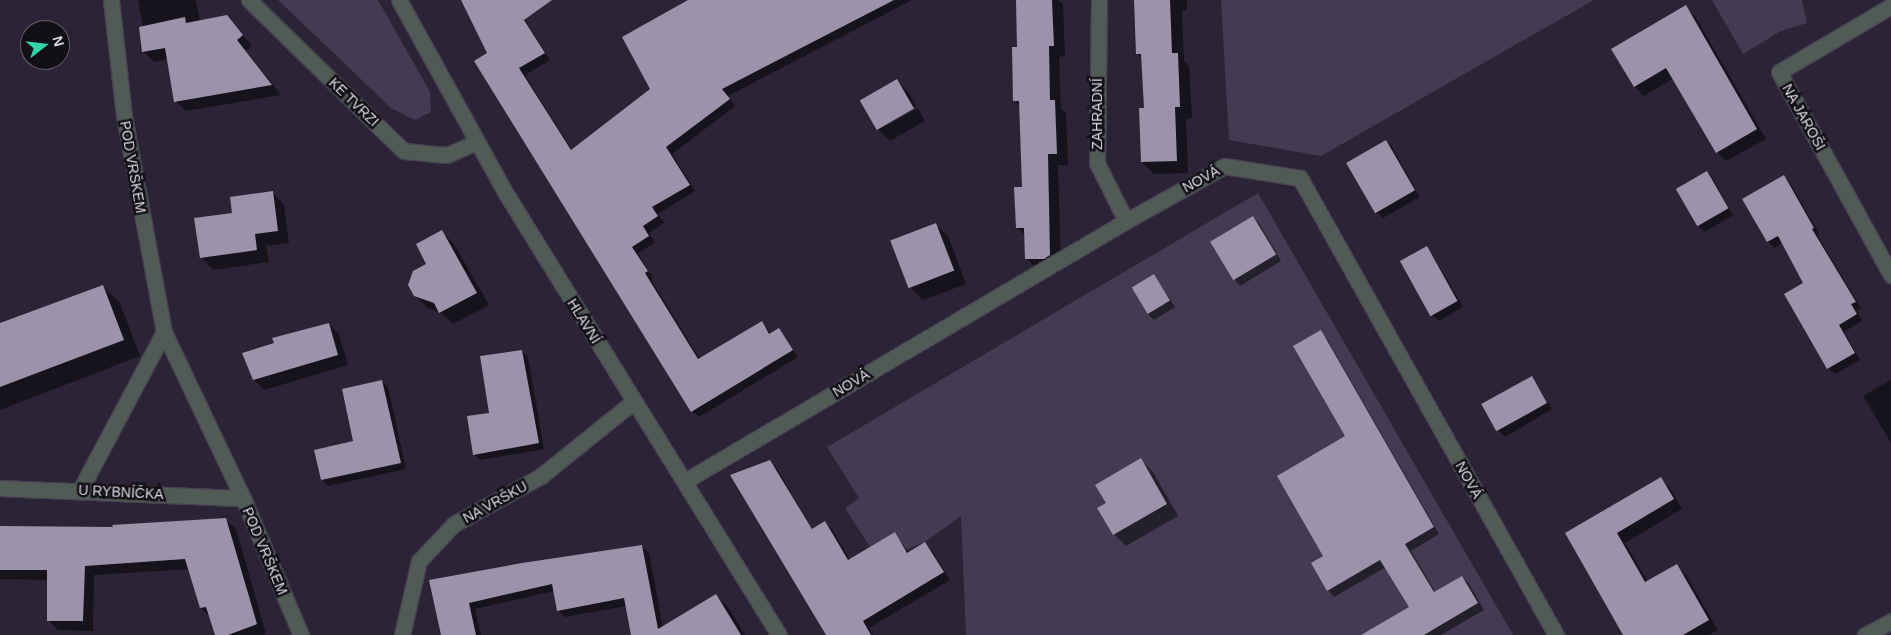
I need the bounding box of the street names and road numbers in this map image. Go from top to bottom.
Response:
street label: KE TVRZI [326,74,382,130]
street label: ZAHRADNÍ [1089,78,1105,150]
street label: NA JAROŠI [1779,81,1829,153]
street label: POD VRŠKEM [117,120,149,214]
street label: NOVÁ [1180,162,1222,196]
street label: HLAVNÍ [564,296,604,346]
street label: NOVÁ [830,366,872,400]
street label: NOVÁ [1452,459,1486,501]
street label: NA VRŠKU [460,477,530,527]
street label: U RYBNÍČKA [78,481,164,503]
street label: POD VRŠKEM [239,505,291,597]

